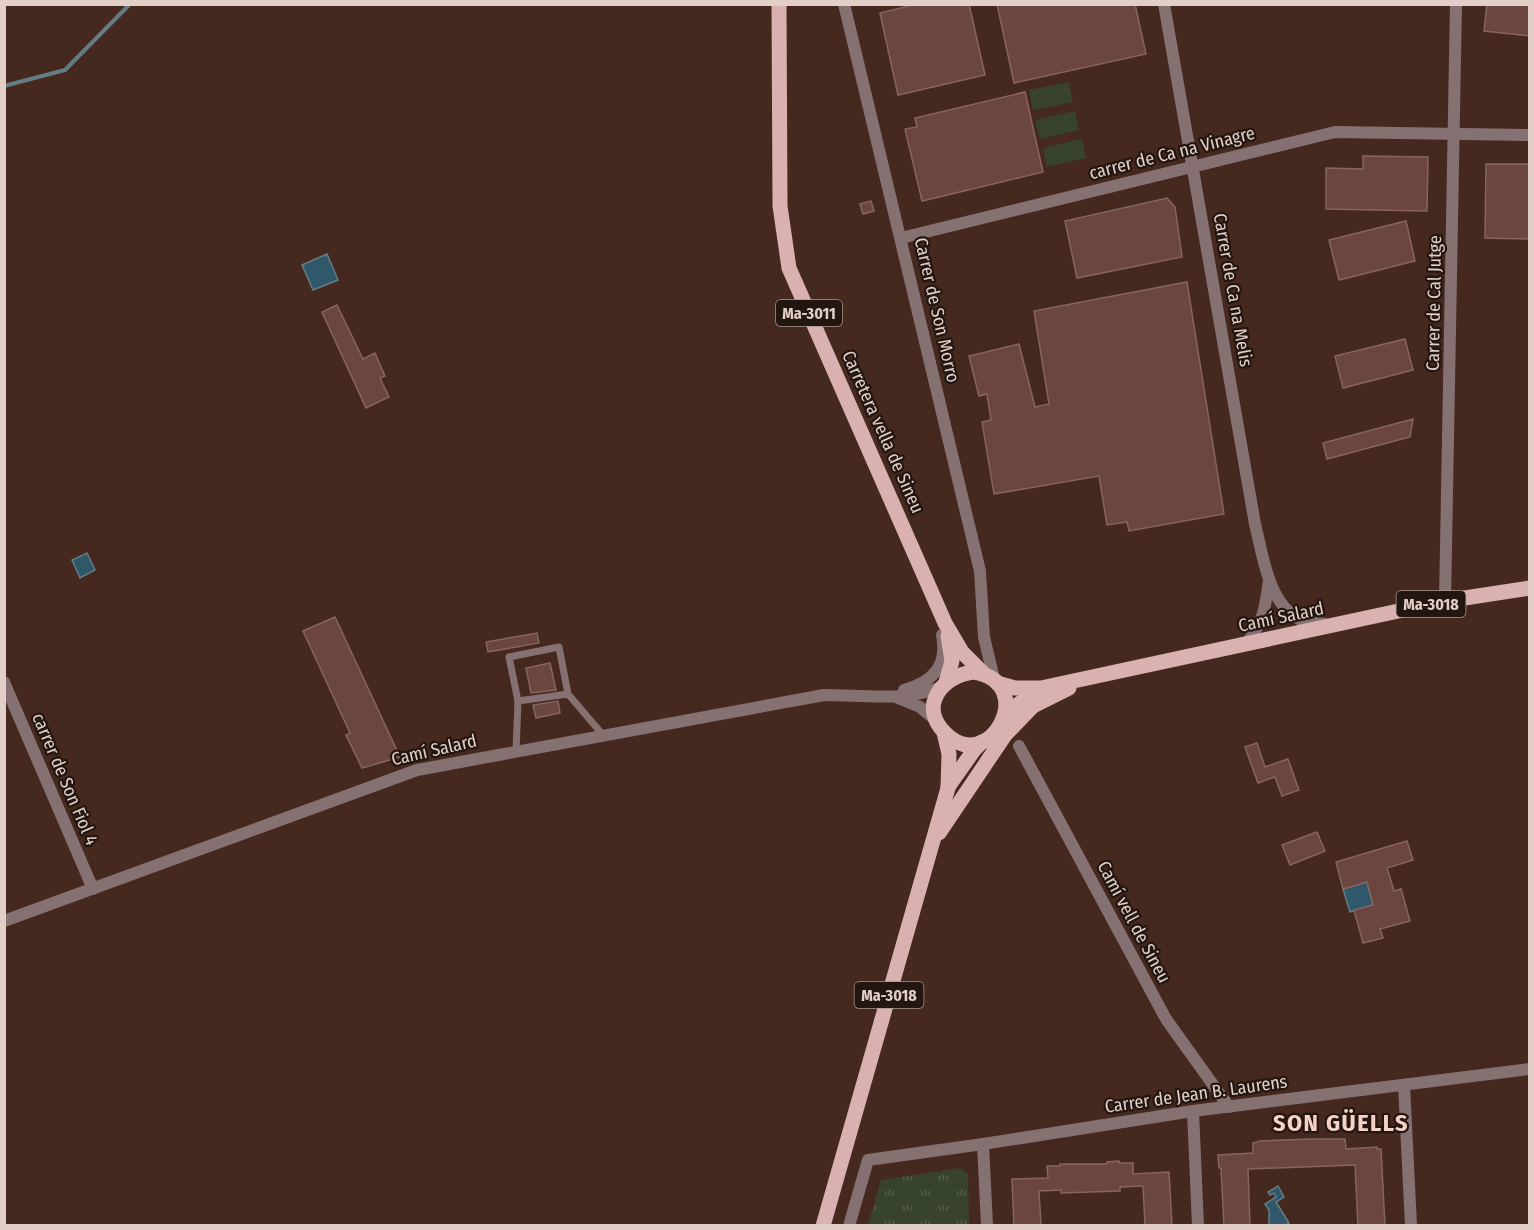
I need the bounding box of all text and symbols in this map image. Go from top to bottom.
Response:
street label: carrer de Ca na Vinagre [1087,122,1257,184]
street label: Carrer de Ca na Melis [1209,212,1257,369]
street label: Carrer de Son Morro [910,235,964,385]
street label: Carrer de Cal Jutge [1422,235,1446,371]
road number: Ma-3011 [776,300,842,326]
street label: Carretera vella de Sineu [837,347,929,517]
road number: Ma-3018 [1396,591,1466,617]
street label: Camí Salard [1236,597,1326,637]
street label: carrer de Son Fiol 4 [27,709,103,849]
street label: Camí Salard [389,730,479,770]
street label: Camí vell de Sineu [1093,857,1175,987]
road number: Ma-3018 [854,982,924,1008]
street label: Carrer de Jean B. Laurens [1103,1070,1289,1118]
district label: SON GÜELLS [1273,1109,1409,1137]

